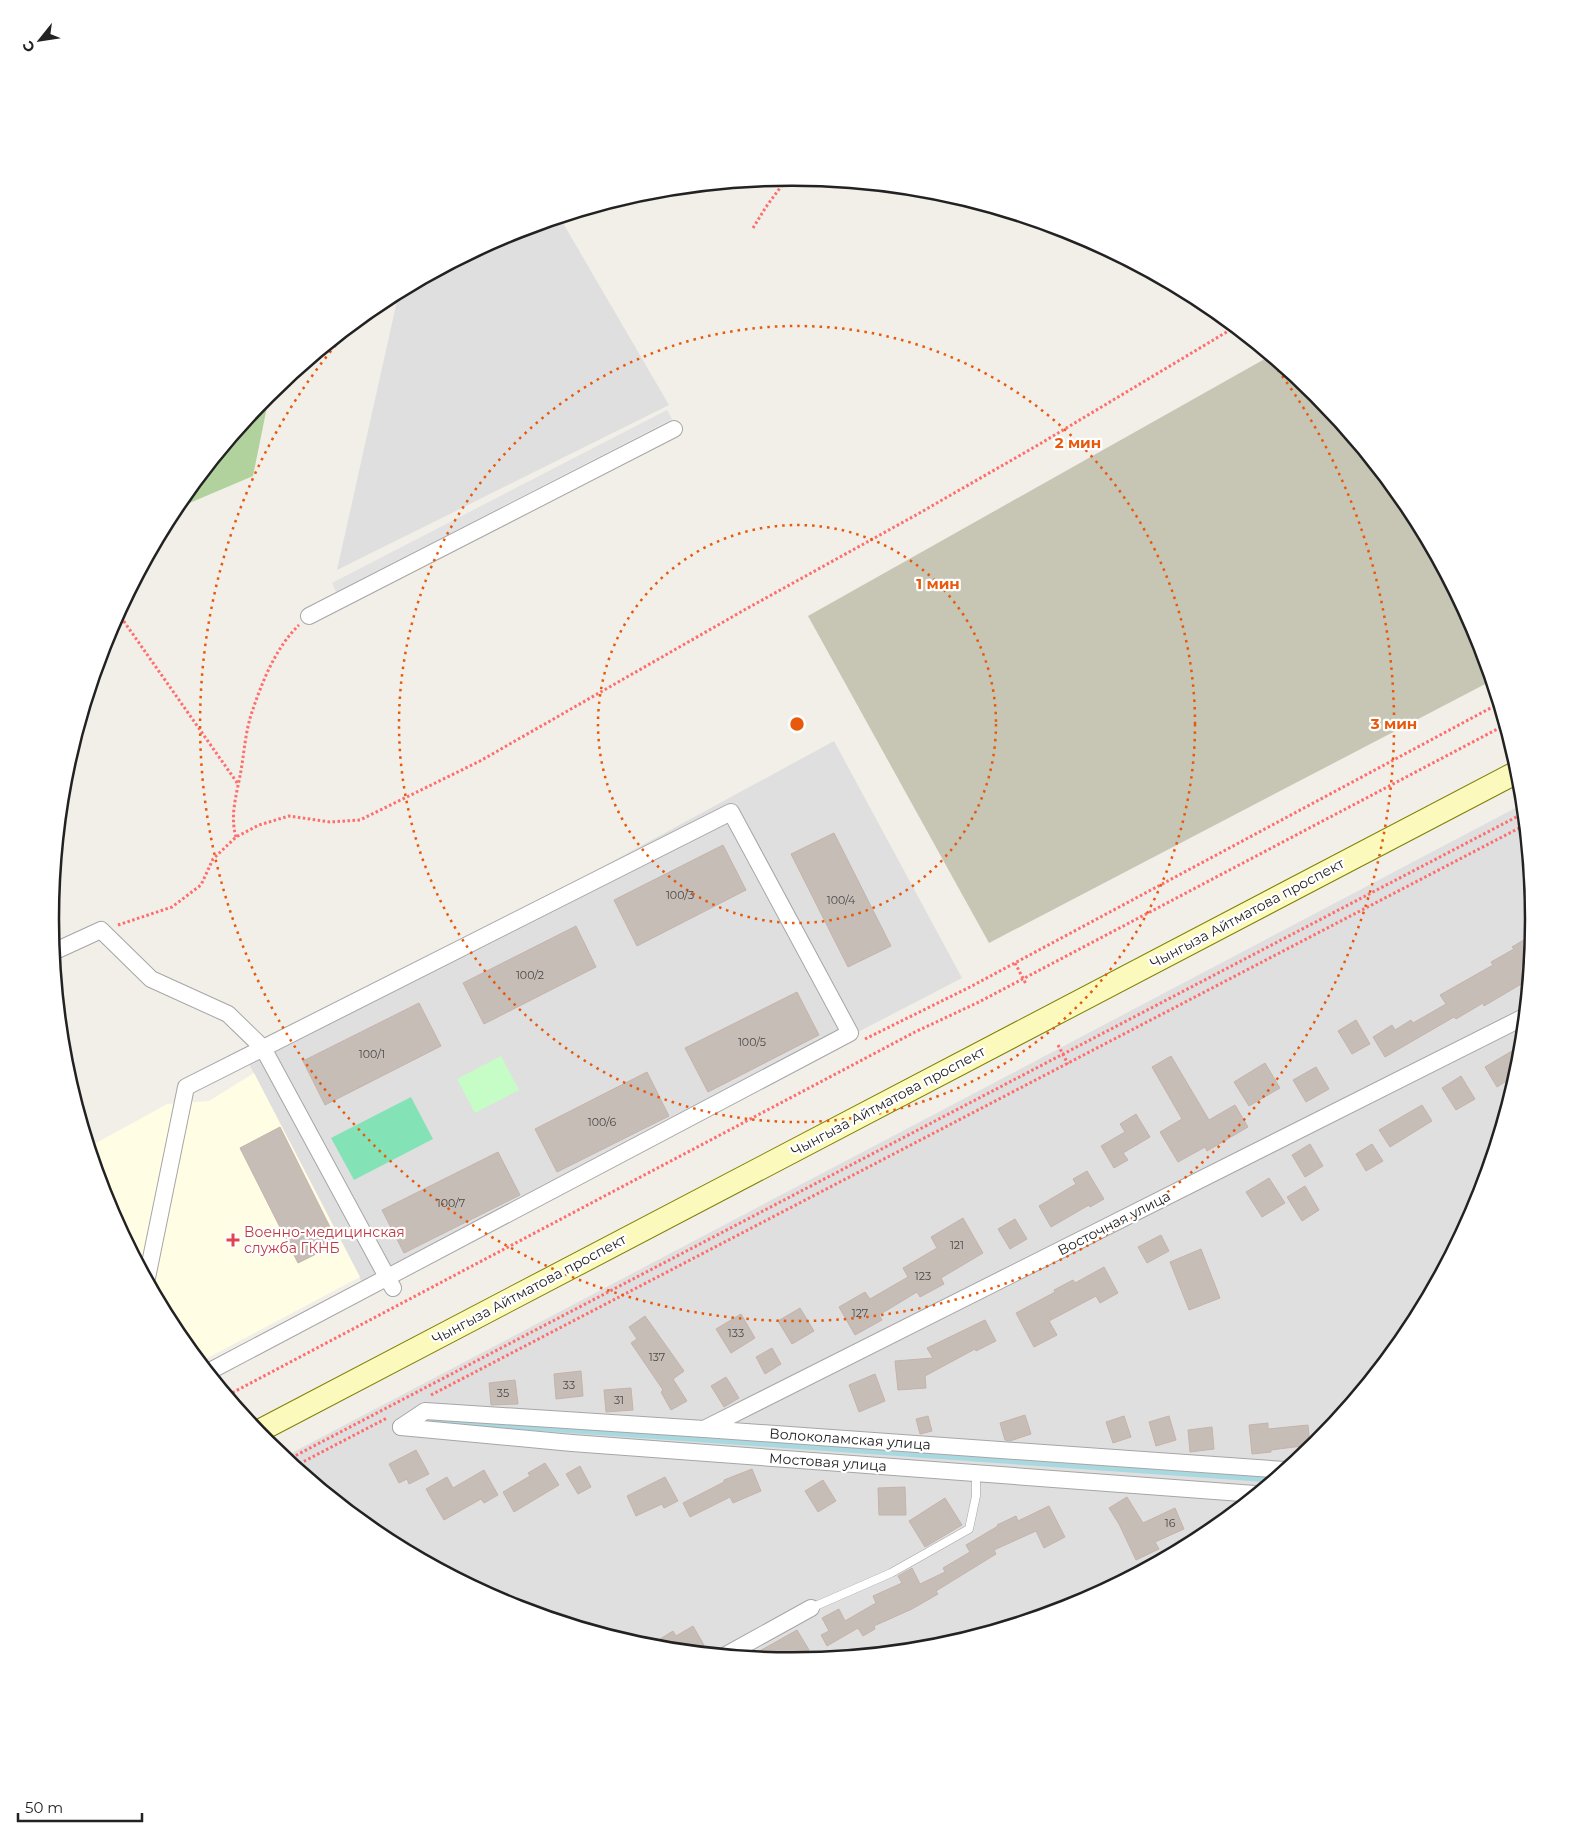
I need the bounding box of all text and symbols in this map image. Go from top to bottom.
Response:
north arrow [15,15,65,65]
text: С [18,38,39,55]
text: 2 мин [1055,433,1101,452]
text: 1 мин [916,574,960,593]
text: 3 мин [1370,714,1417,733]
centre of rings [788,715,806,733]
street label: Чынгыза Айтматова проспект [1147,854,1348,972]
house number: 100/3 [666,888,694,902]
house number: 100/4 [827,893,856,907]
house number: 100/2 [516,968,544,982]
house number: 100/5 [738,1035,766,1049]
street label: Чынгыза Айтматова проспект [788,1042,989,1160]
house number: 100/1 [359,1047,385,1061]
house number: 100/6 [588,1115,617,1129]
street label: Восточная улица [1055,1187,1173,1259]
house number: 100/7 [437,1196,465,1210]
place label: Военно-медицинская служба ГКНБ [244,1223,405,1257]
street label: Чынгыза Айтматова проспект [429,1230,630,1348]
marker: Военно-медицинская служба ГКНБ [226,1233,240,1247]
house number: 121 [950,1238,964,1252]
house number: 123 [915,1269,931,1283]
house number: 127 [852,1306,868,1320]
house number: 133 [728,1326,744,1340]
house number: 137 [649,1350,665,1364]
house number: 33 [563,1378,575,1392]
house number: 35 [497,1386,509,1400]
house number: 31 [614,1393,624,1407]
street label: Волоколамская улица [769,1424,931,1454]
street label: Мостовая улица [769,1449,887,1475]
house number: 16 [1165,1516,1176,1530]
scale bar [18,1790,141,1822]
text: 50 m [25,1798,63,1817]

